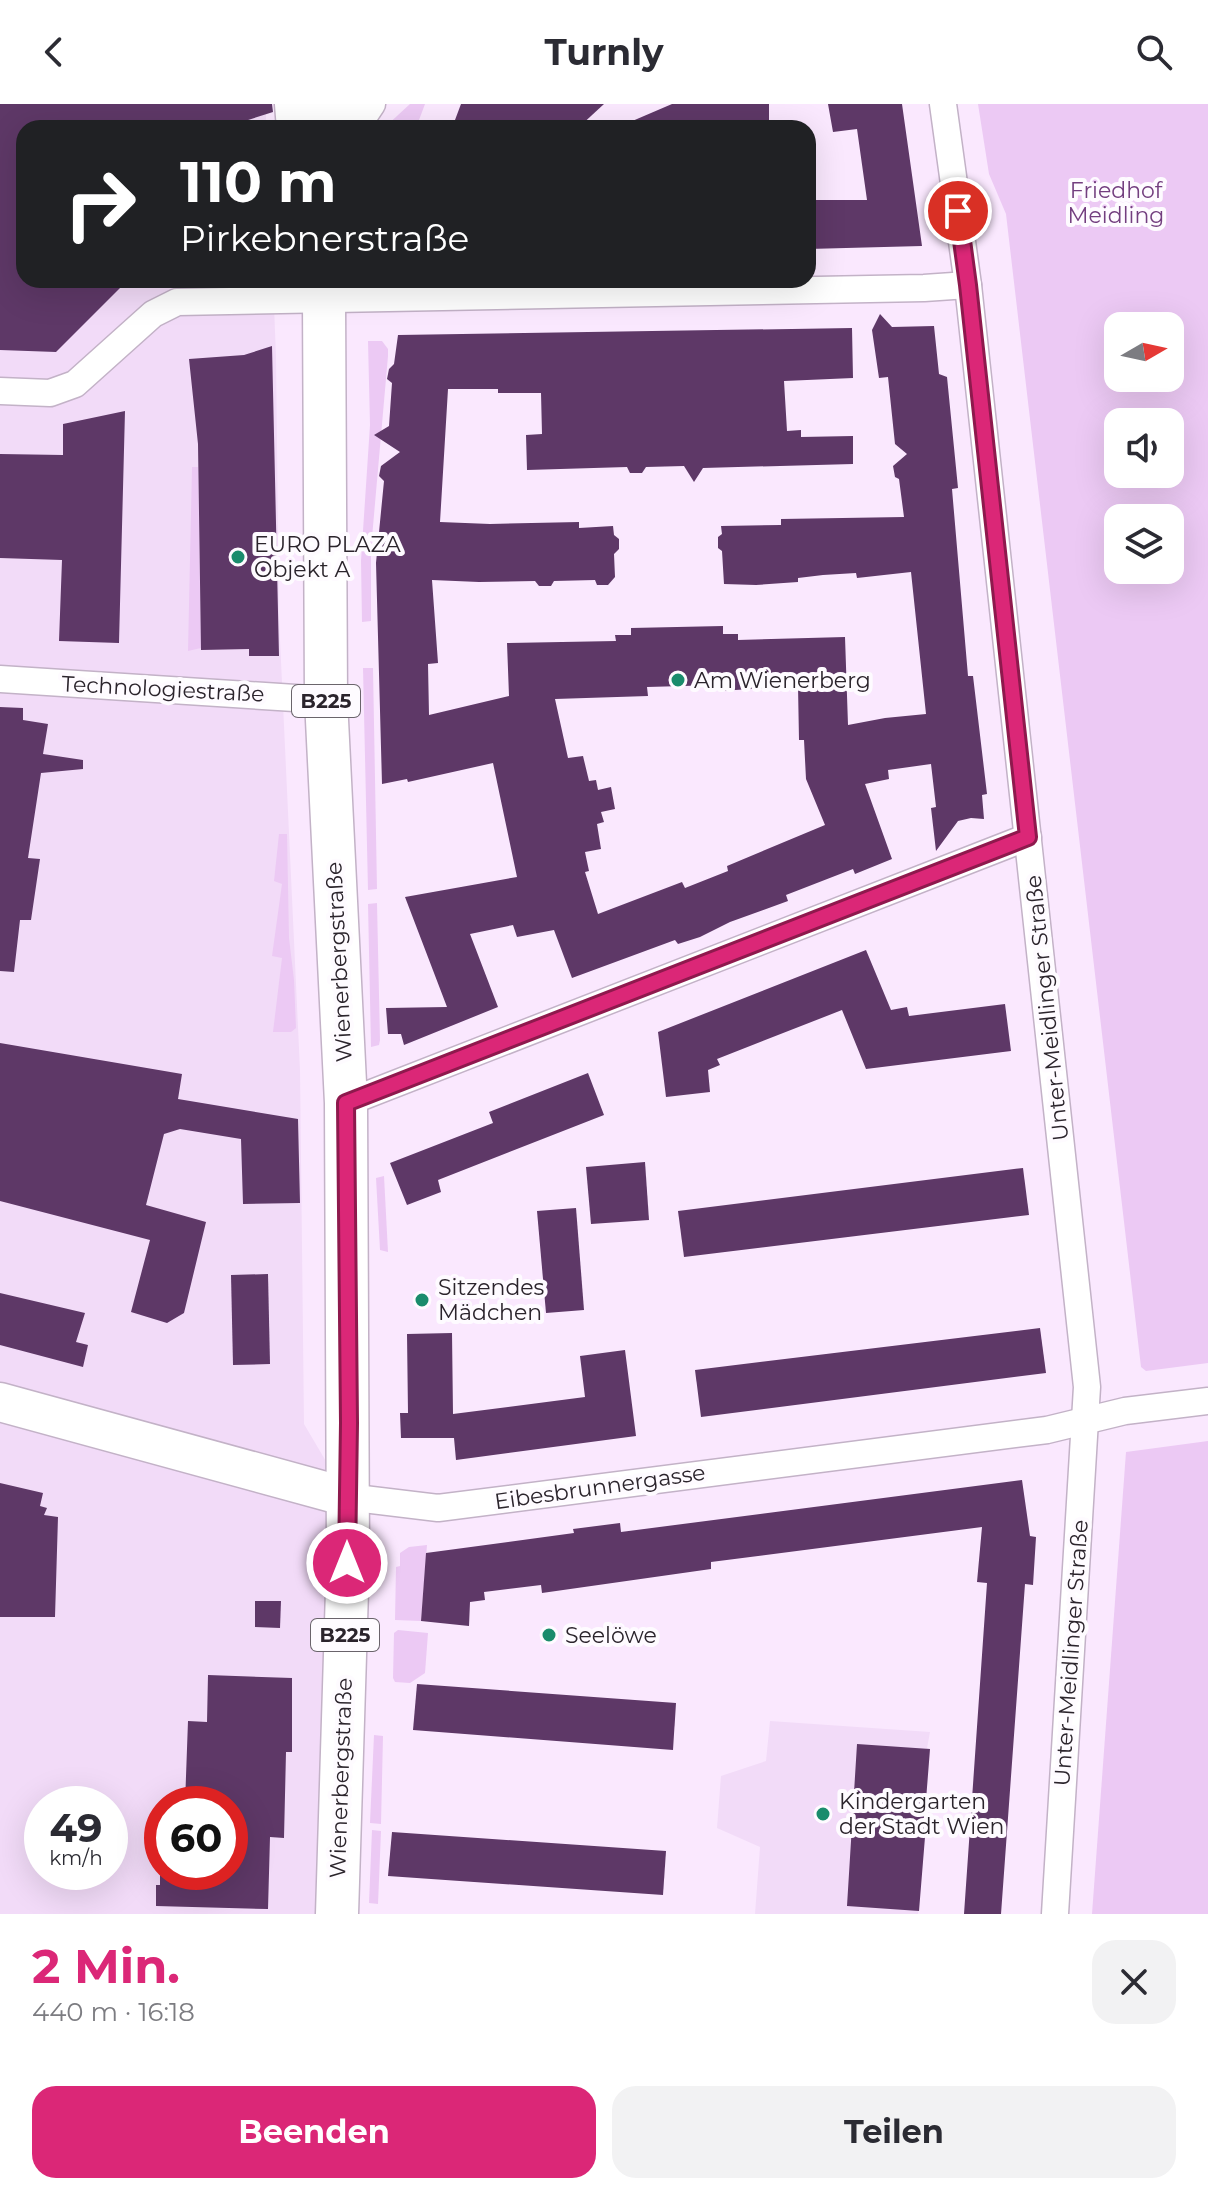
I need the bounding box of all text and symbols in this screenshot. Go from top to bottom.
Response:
icon: back [32,30,76,74]
text: Turnly [544,30,664,74]
icon: search [1132,30,1176,74]
text: 110 m [180,148,337,216]
icon: right [48,152,152,256]
pin [924,177,992,245]
park label: Friedhof Meidling [1068,177,1164,229]
icon: arrive [936,189,980,233]
text: Pirkebnerstraße [180,216,469,260]
north arrow [1104,312,1184,392]
map controls [1104,312,1184,584]
button: sound [1104,408,1184,488]
button: layers [1104,504,1184,584]
place label: EURO PLAZA Objekt A [254,531,401,583]
marker: EURO PLAZA Objekt A [229,548,247,566]
place label: Am Wienerberg [694,667,871,694]
street label: Technologiestraße [61,670,265,708]
marker: Am Wienerberg [669,671,687,689]
road number: B225 [292,685,360,717]
street label: Wienerbergstraße [320,861,358,1063]
street label: Unter-Meidlinger Straße [1020,874,1074,1142]
place label: Sitzendes Mädchen [438,1274,545,1326]
marker: Sitzendes Mädchen [413,1291,431,1309]
street label: Eibesbrunnergasse [493,1459,707,1515]
street label: Unter-Meidlinger Straße [1048,1519,1094,1787]
position arrow [305,1521,389,1605]
road number: B225 [311,1619,379,1651]
place label: Seelöwe [565,1622,657,1649]
marker: Seelöwe [540,1626,558,1644]
street label: Wienerbergstraße [324,1677,358,1879]
speed limit sign: 60 [144,1786,248,1890]
place label: Kindergarten der Stadt Wien [839,1788,1004,1840]
text: 49 [50,1803,102,1852]
marker: Kindergarten der Stadt Wien [814,1805,832,1823]
text: km/h [49,1846,103,1870]
text: 2 Min. [32,1937,180,1995]
button: close [1092,1940,1176,2024]
text: 440 m · 16:18 [32,1996,195,2028]
button: Beenden [32,2086,596,2178]
button: Teilen [612,2086,1176,2178]

